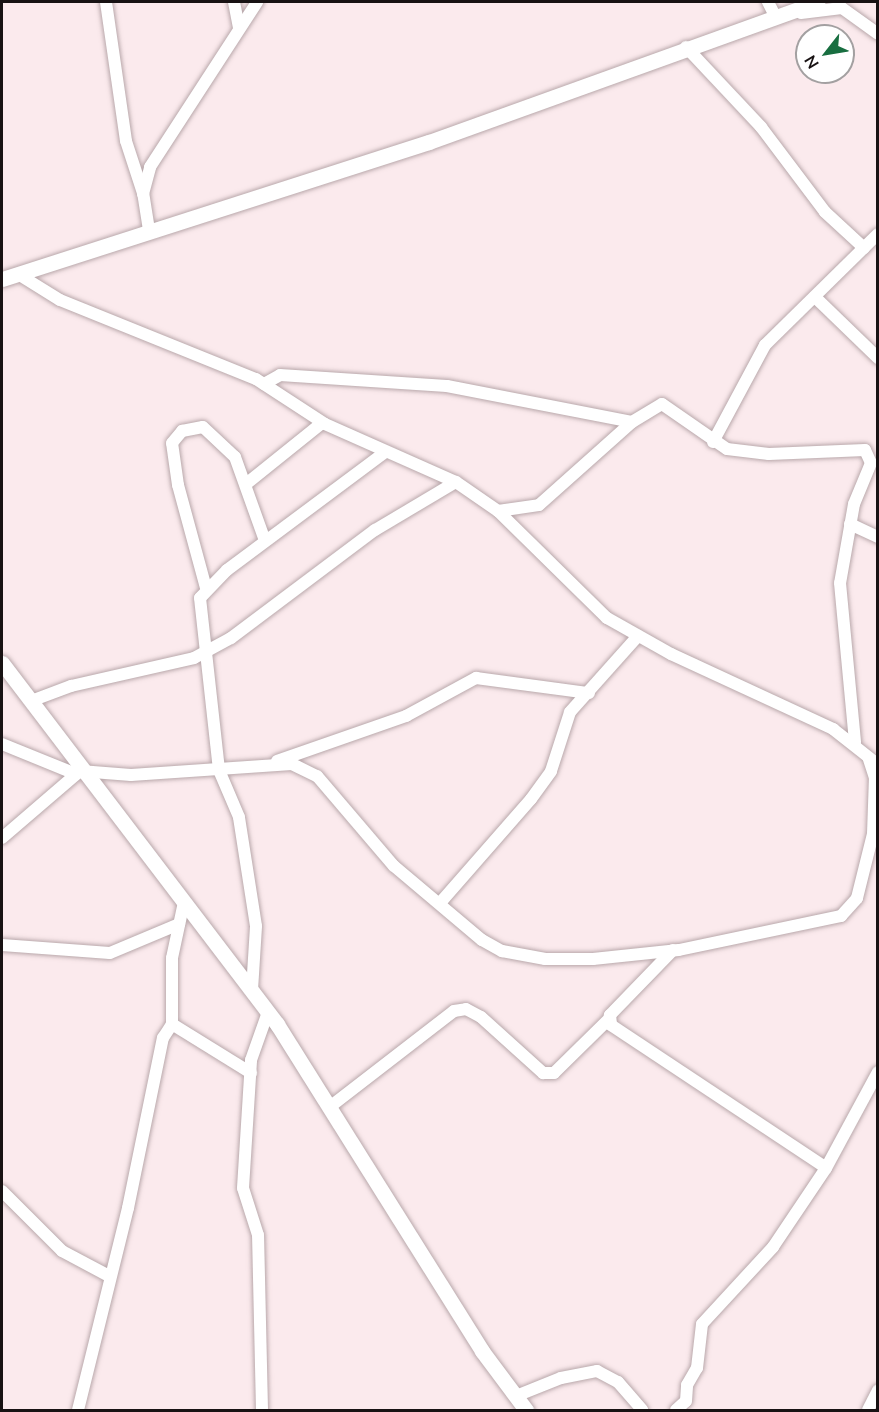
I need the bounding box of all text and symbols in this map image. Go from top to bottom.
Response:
north arrow [795,24,855,84]
text: N [800,52,823,73]

